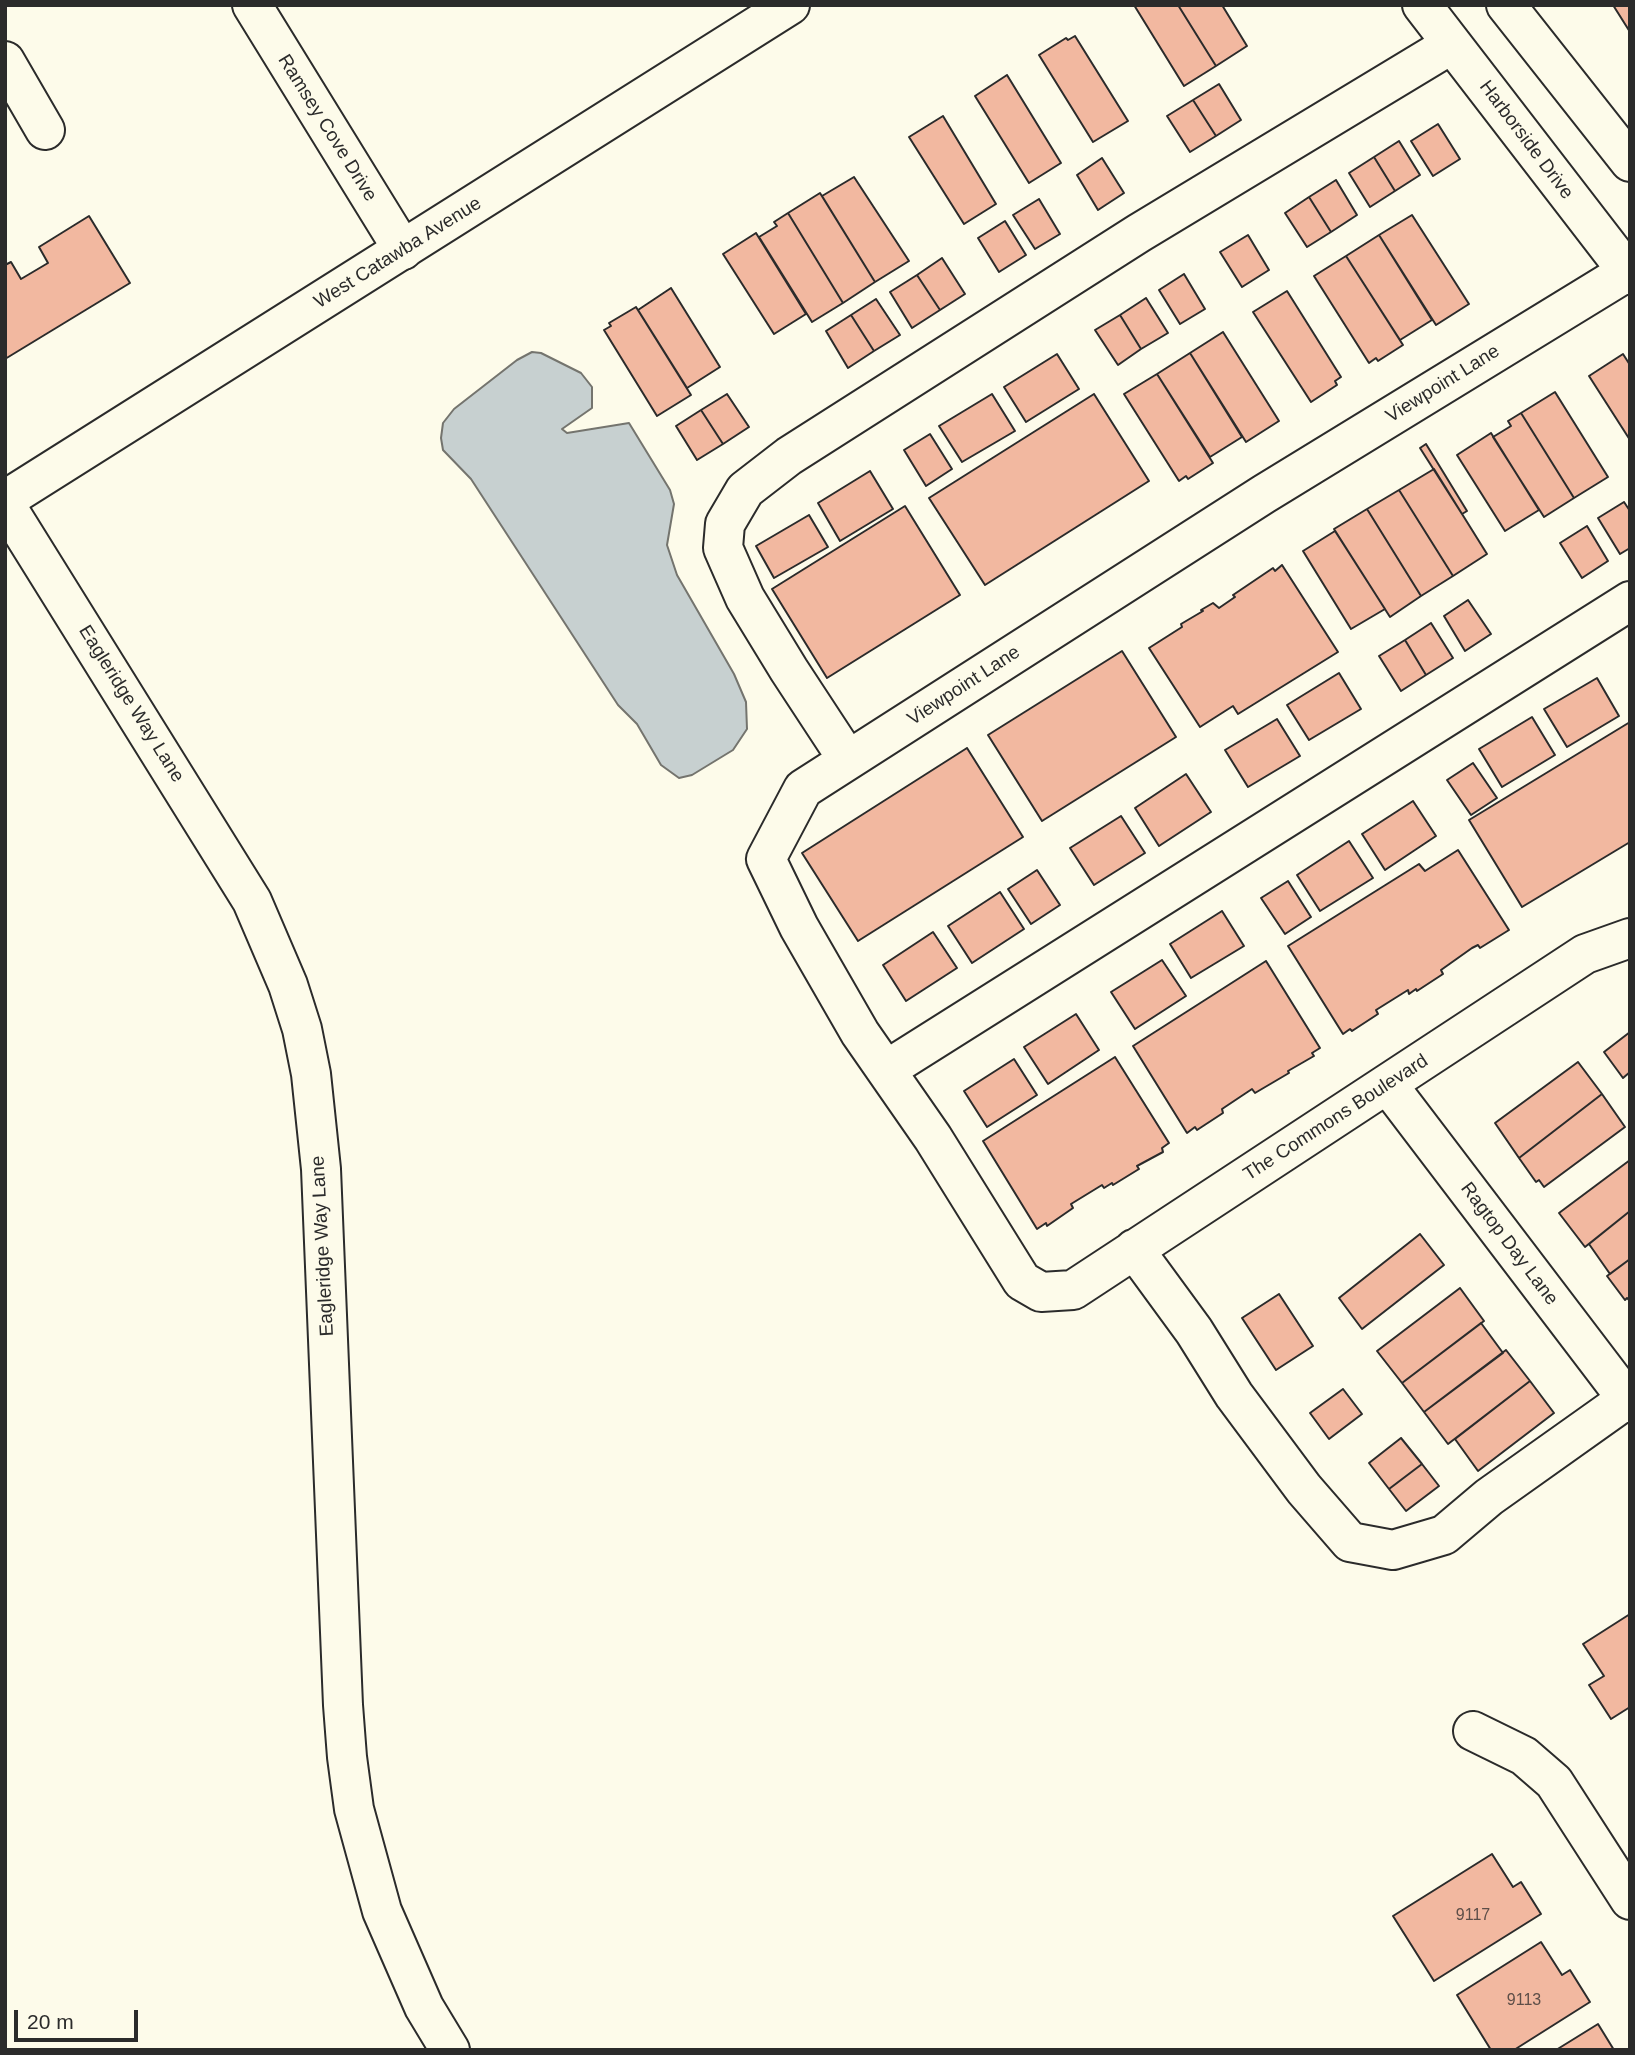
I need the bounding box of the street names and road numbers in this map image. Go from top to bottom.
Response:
street label: Ramsey Cove Drive [273,50,381,206]
street label: Harborside Drive [1474,76,1578,204]
street label: West Catawba Avenue [310,192,486,314]
street label: Viewpoint Lane [1382,340,1504,428]
street label: Eagleridge Way Lane [73,621,189,787]
street label: Viewpoint Lane [903,641,1025,731]
street label: The Commons Boulevard [1239,1050,1433,1186]
street label: Eagleridge Way Lane [307,1155,339,1337]
street label: Ragtop Day Lane [1455,1178,1563,1310]

